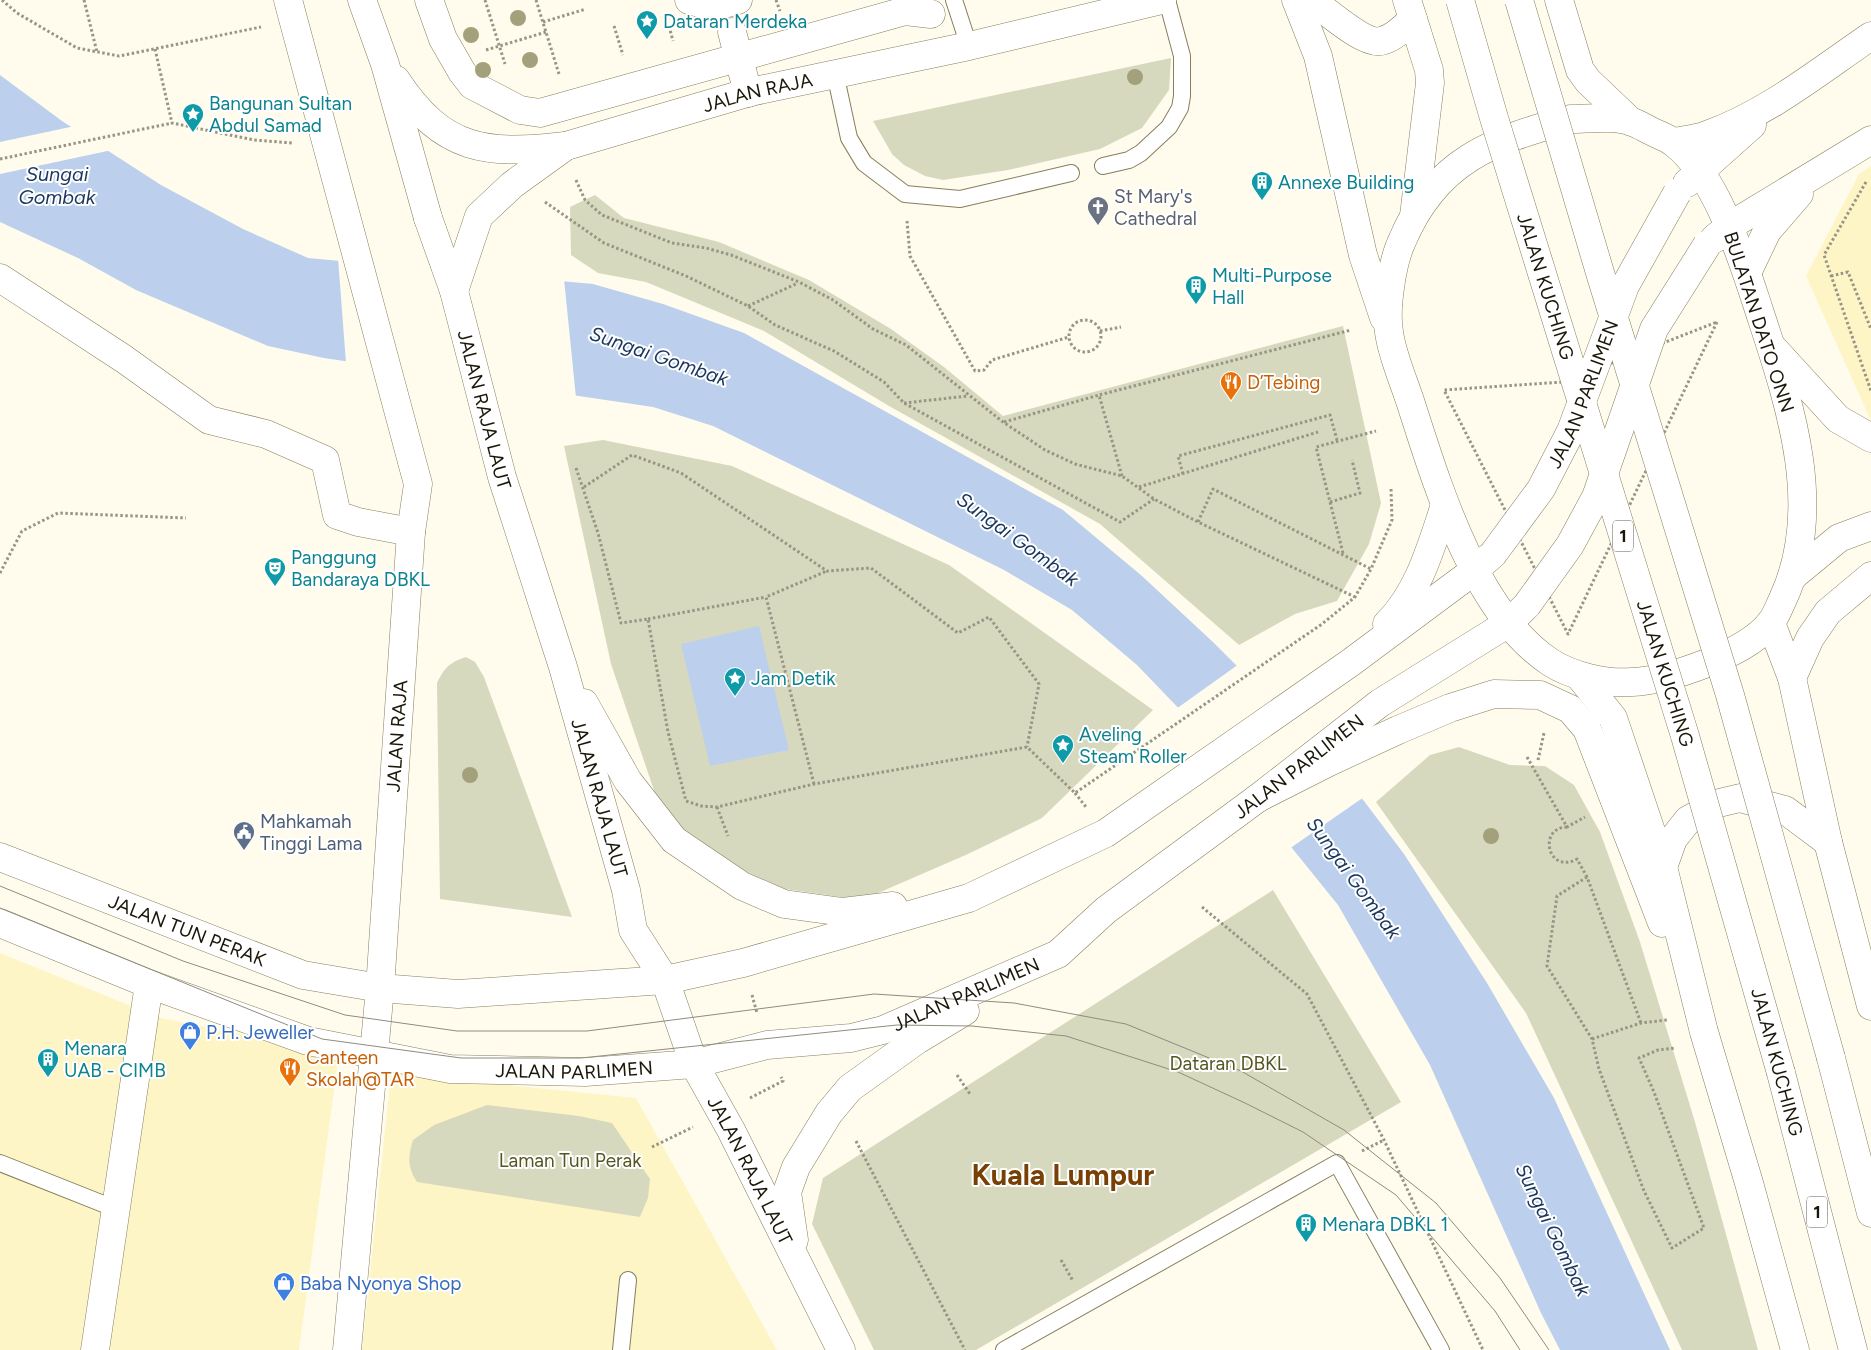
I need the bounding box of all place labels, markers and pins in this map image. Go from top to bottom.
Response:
place icon: Dataran Merdeka [635,9,659,40]
place label: Dataran Merdeka [663,10,807,33]
place label: Bangunan Sultan Abdul Samad [209,92,352,137]
place icon: Bangunan Sultan Abdul Samad [181,102,205,133]
building icon: Annexe Building [1250,170,1274,201]
place label: Annexe Building [1278,171,1414,194]
place label: St Mary's Cathedral [1114,185,1197,230]
church icon: St Mary's Cathedral [1086,195,1110,226]
place label: Multi-Purpose Hall [1212,264,1332,309]
building icon: Multi-Purpose Hall [1184,274,1208,305]
restaurant icon: D’Tebing [1219,370,1243,401]
place label: D’Tebing [1247,371,1321,394]
place label: Panggung Bandaraya DBKL [291,546,430,591]
theatre icon: Panggung Bandaraya DBKL [263,556,287,587]
place icon: Jam Detik [723,666,747,697]
place label: Jam Detik [751,667,836,690]
place label: Aveling Steam Roller [1079,723,1187,768]
place icon: Aveling Steam Roller [1051,733,1075,764]
place label: Mahkamah Tinggi Lama [260,810,362,855]
public building icon: Mahkamah Tinggi Lama [232,820,256,851]
shop icon: P.H. Jeweller [178,1020,202,1051]
place label: P.H. Jeweller [206,1021,315,1044]
place label: Menara UAB - CIMB [64,1037,166,1082]
place label: Canteen Skolah@TAR [306,1046,415,1091]
building icon: Menara UAB - CIMB [36,1047,60,1078]
restaurant icon: Canteen Skolah@TAR [278,1056,302,1087]
building icon: Menara DBKL 1 [1294,1212,1318,1243]
place label: Menara DBKL 1 [1322,1213,1448,1236]
shop icon: Baba Nyonya Shop [272,1271,296,1302]
place label: Baba Nyonya Shop [300,1272,461,1295]

